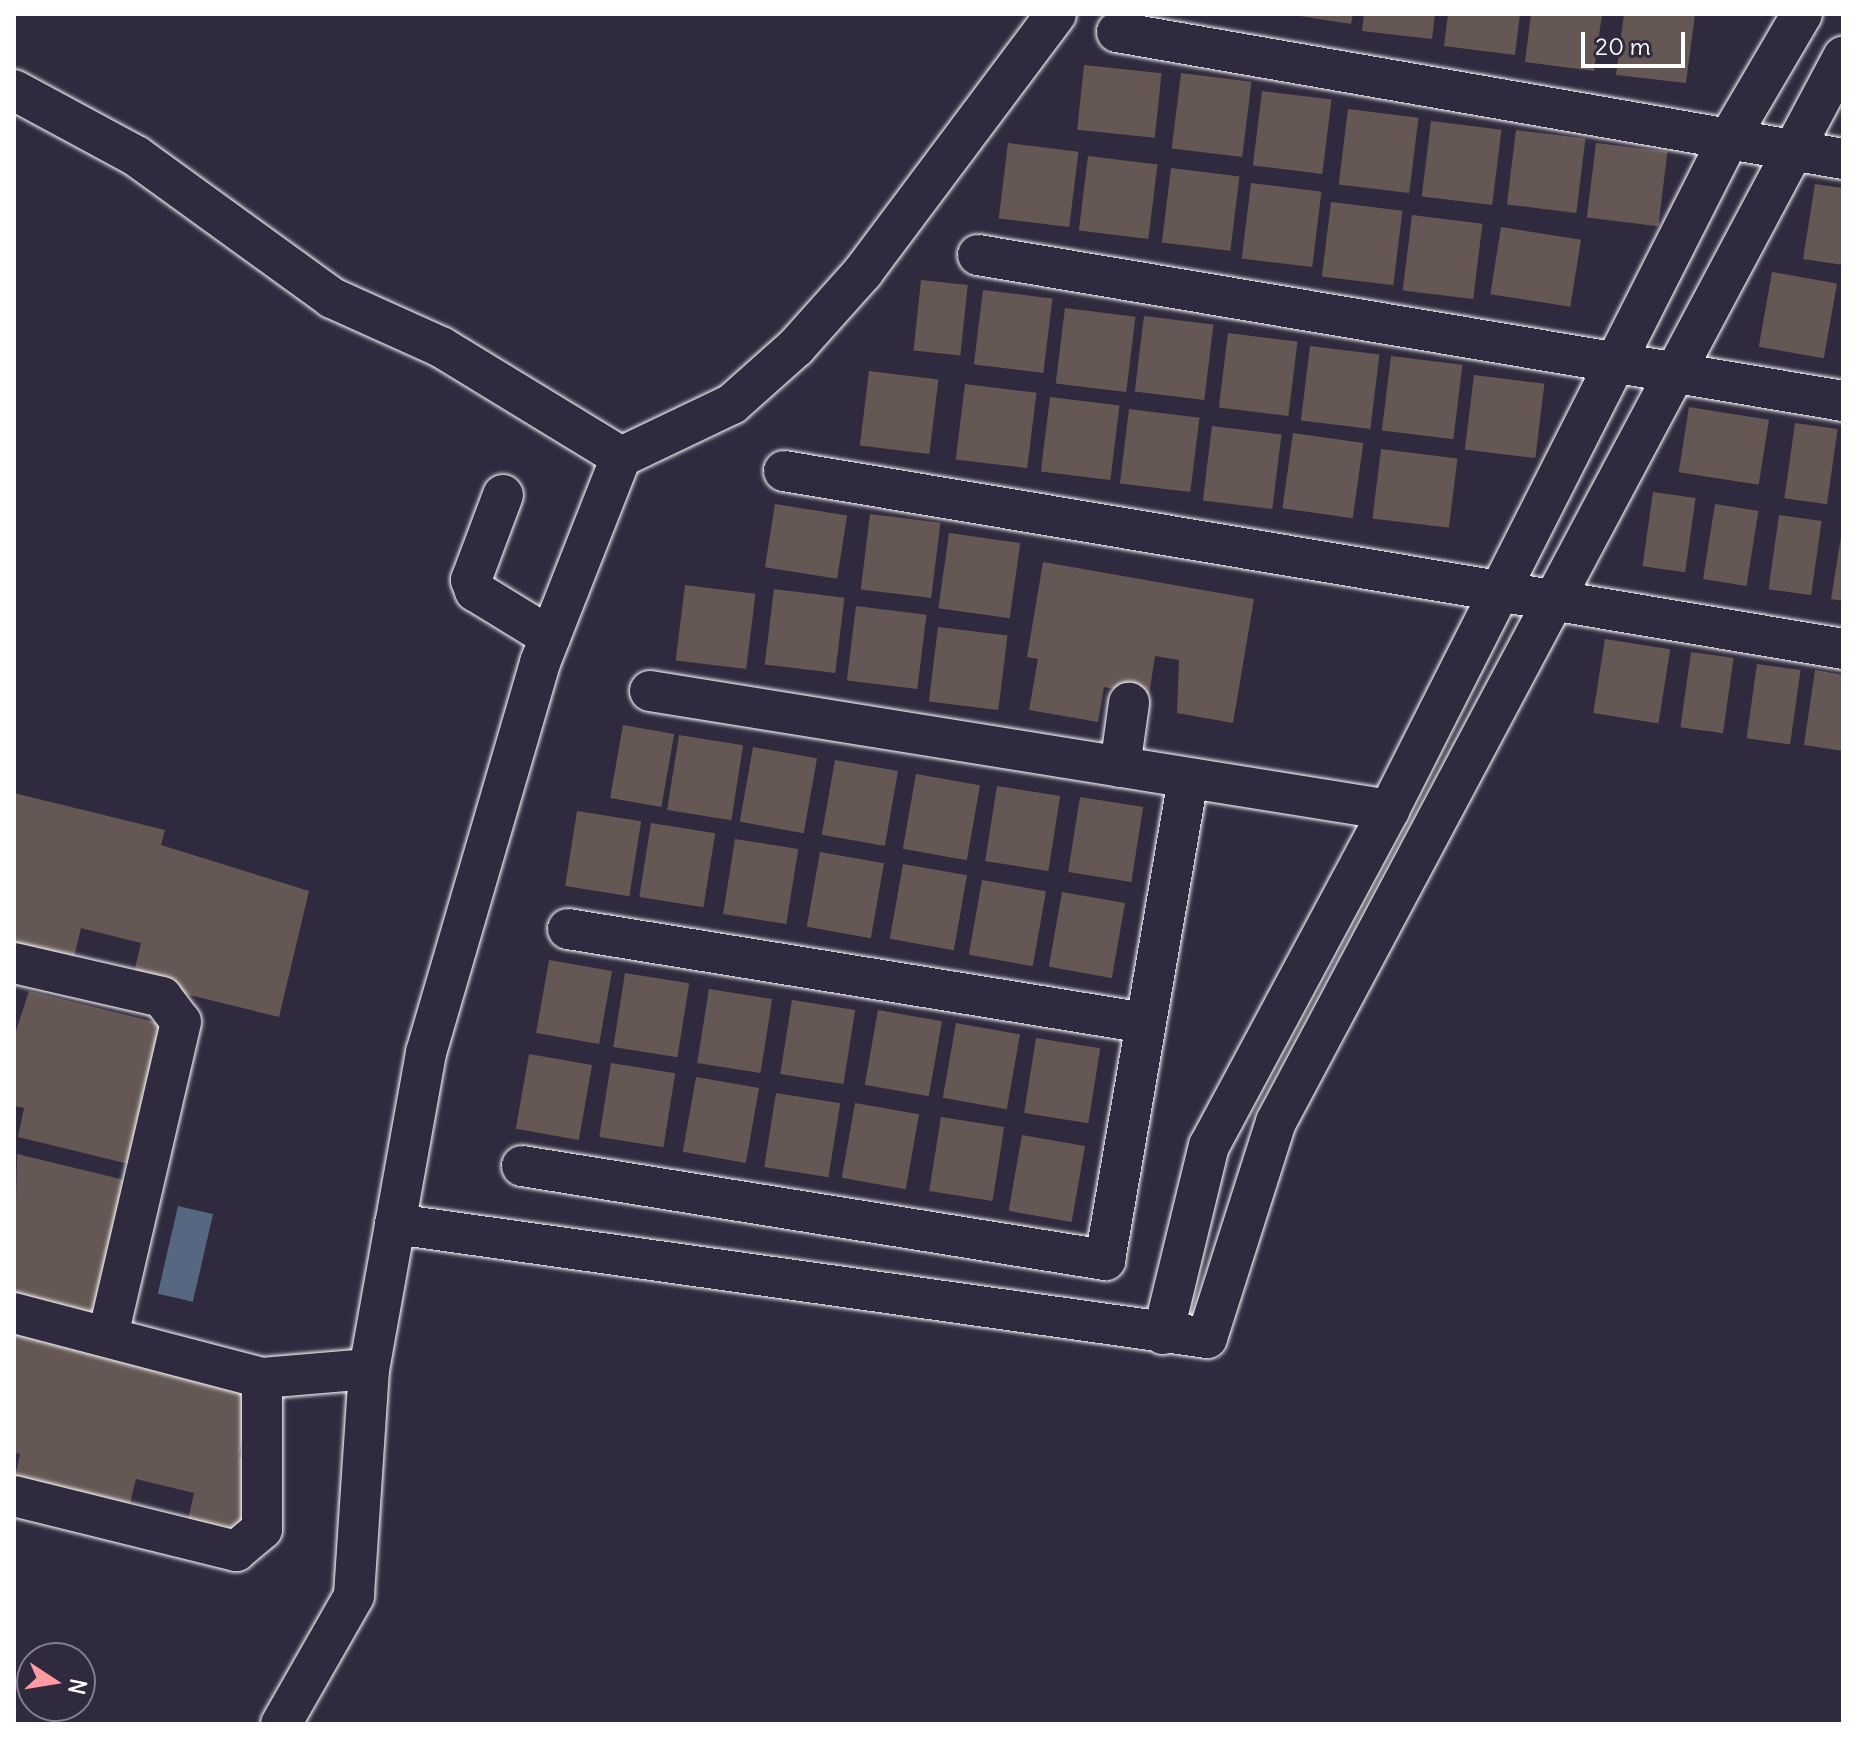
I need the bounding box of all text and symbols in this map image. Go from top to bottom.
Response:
scale bar [1585,16,1689,66]
text: 20 m [1595,31,1651,61]
north arrow [16,1642,96,1722]
text: N [62,1676,93,1697]

